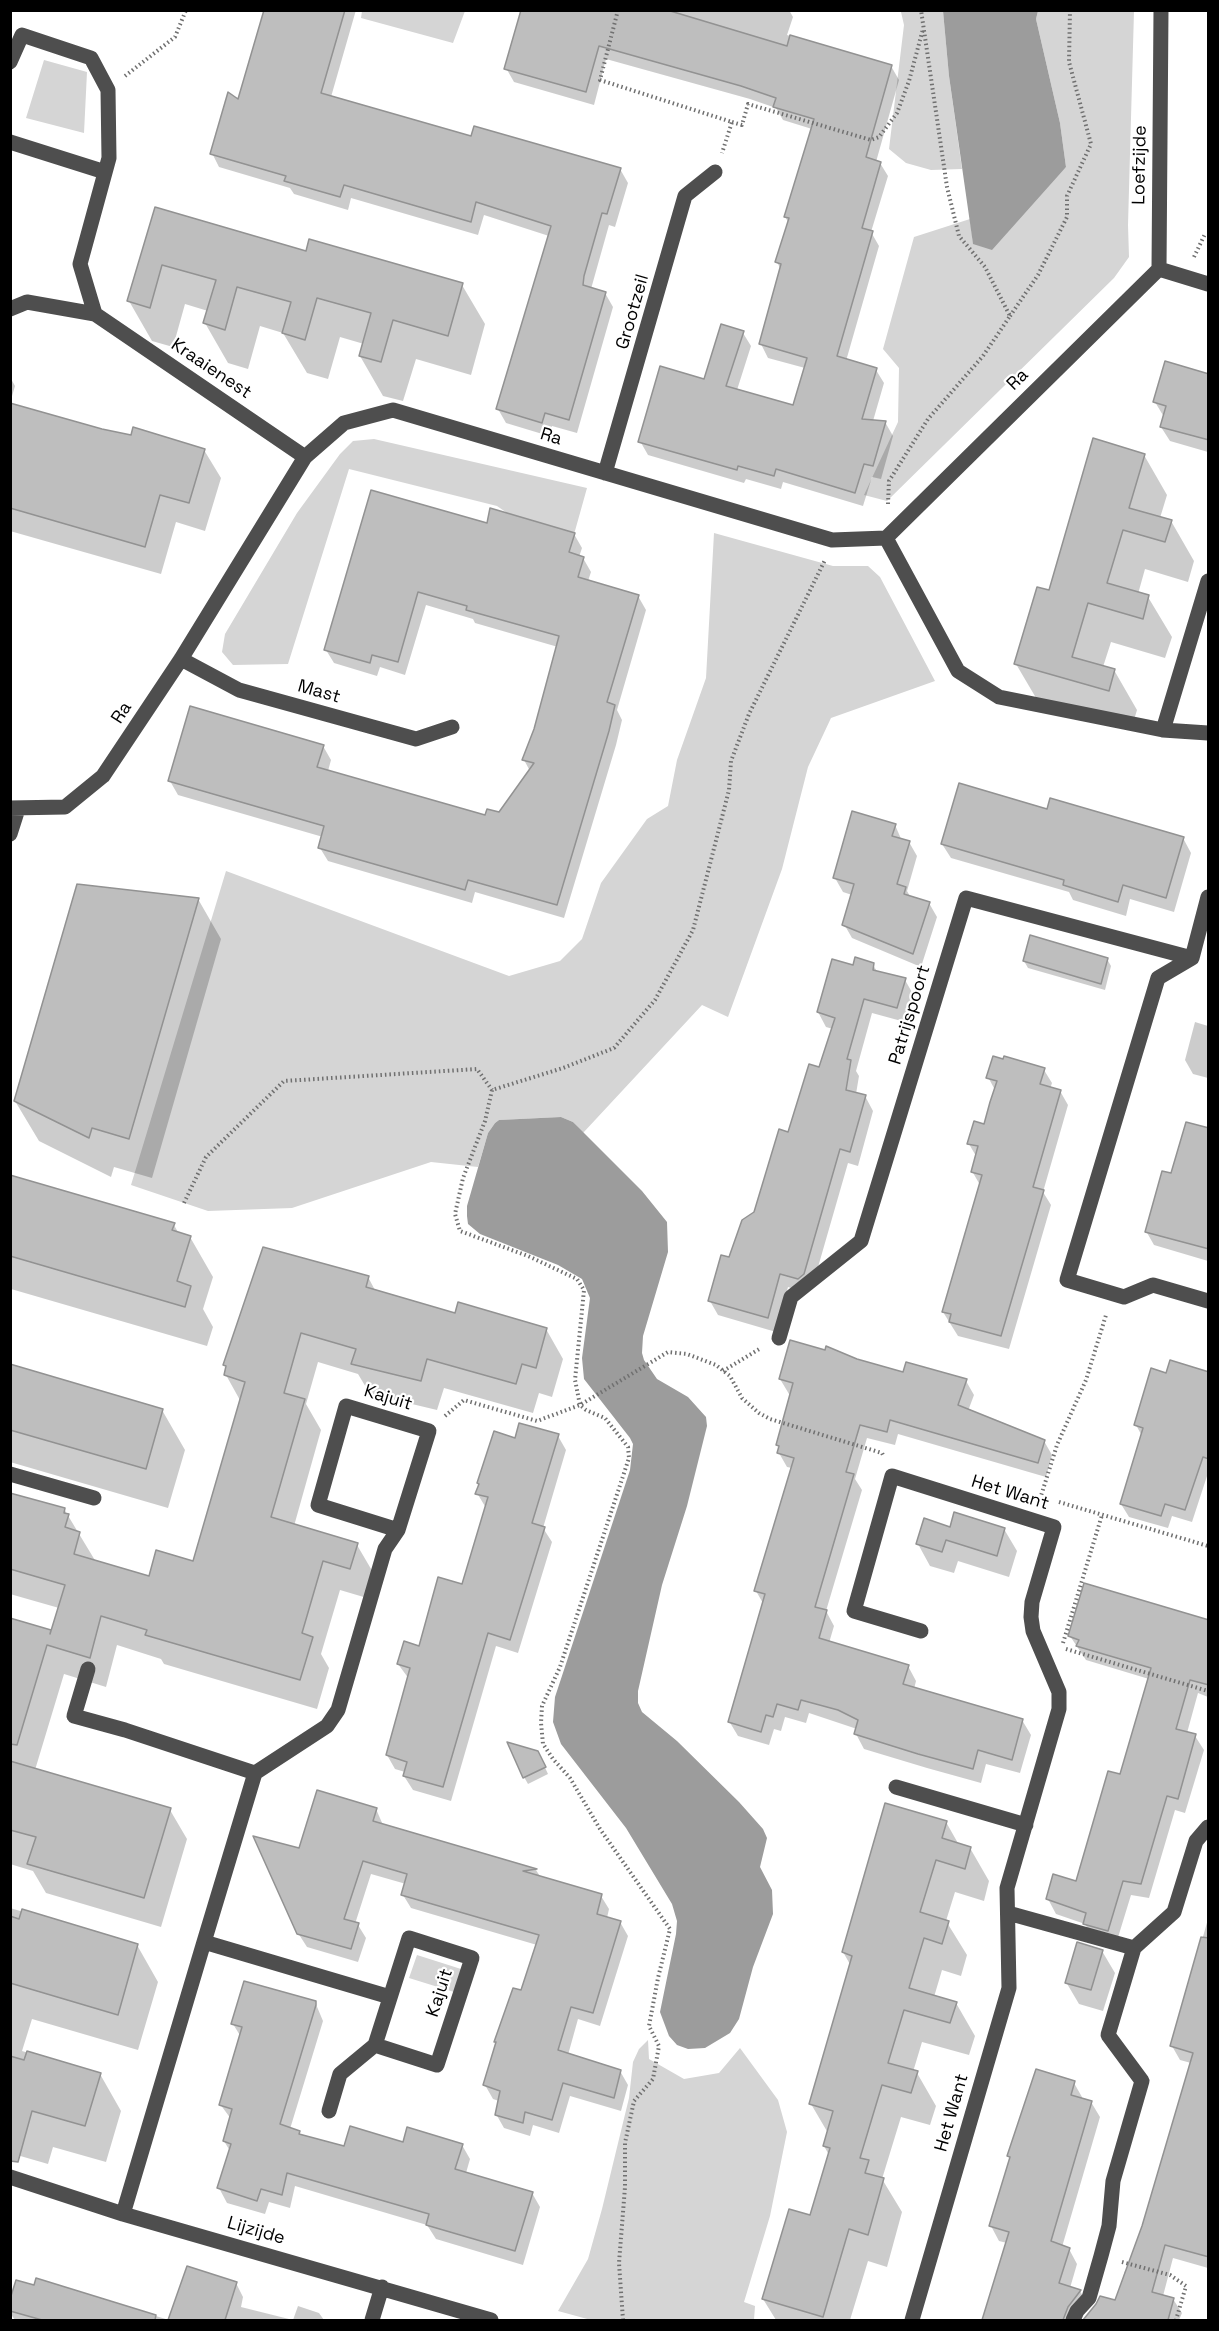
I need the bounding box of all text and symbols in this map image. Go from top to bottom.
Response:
street label: Loefzijde [1129,125,1151,205]
street label: Grootzeil [612,272,654,352]
street label: Kraaienest [167,334,255,404]
street label: Ra [1003,365,1033,395]
street label: Ra [537,423,565,451]
street label: Mast [295,676,343,708]
street label: Ra [107,698,137,728]
street label: Patrijspoort [885,963,935,1067]
street label: Kajuit [361,1380,415,1416]
street label: Het Want [969,1471,1051,1515]
street label: Kajuit [422,1966,458,2020]
street label: Het Want [931,2072,973,2154]
street label: Lijzijde [225,2212,287,2250]

